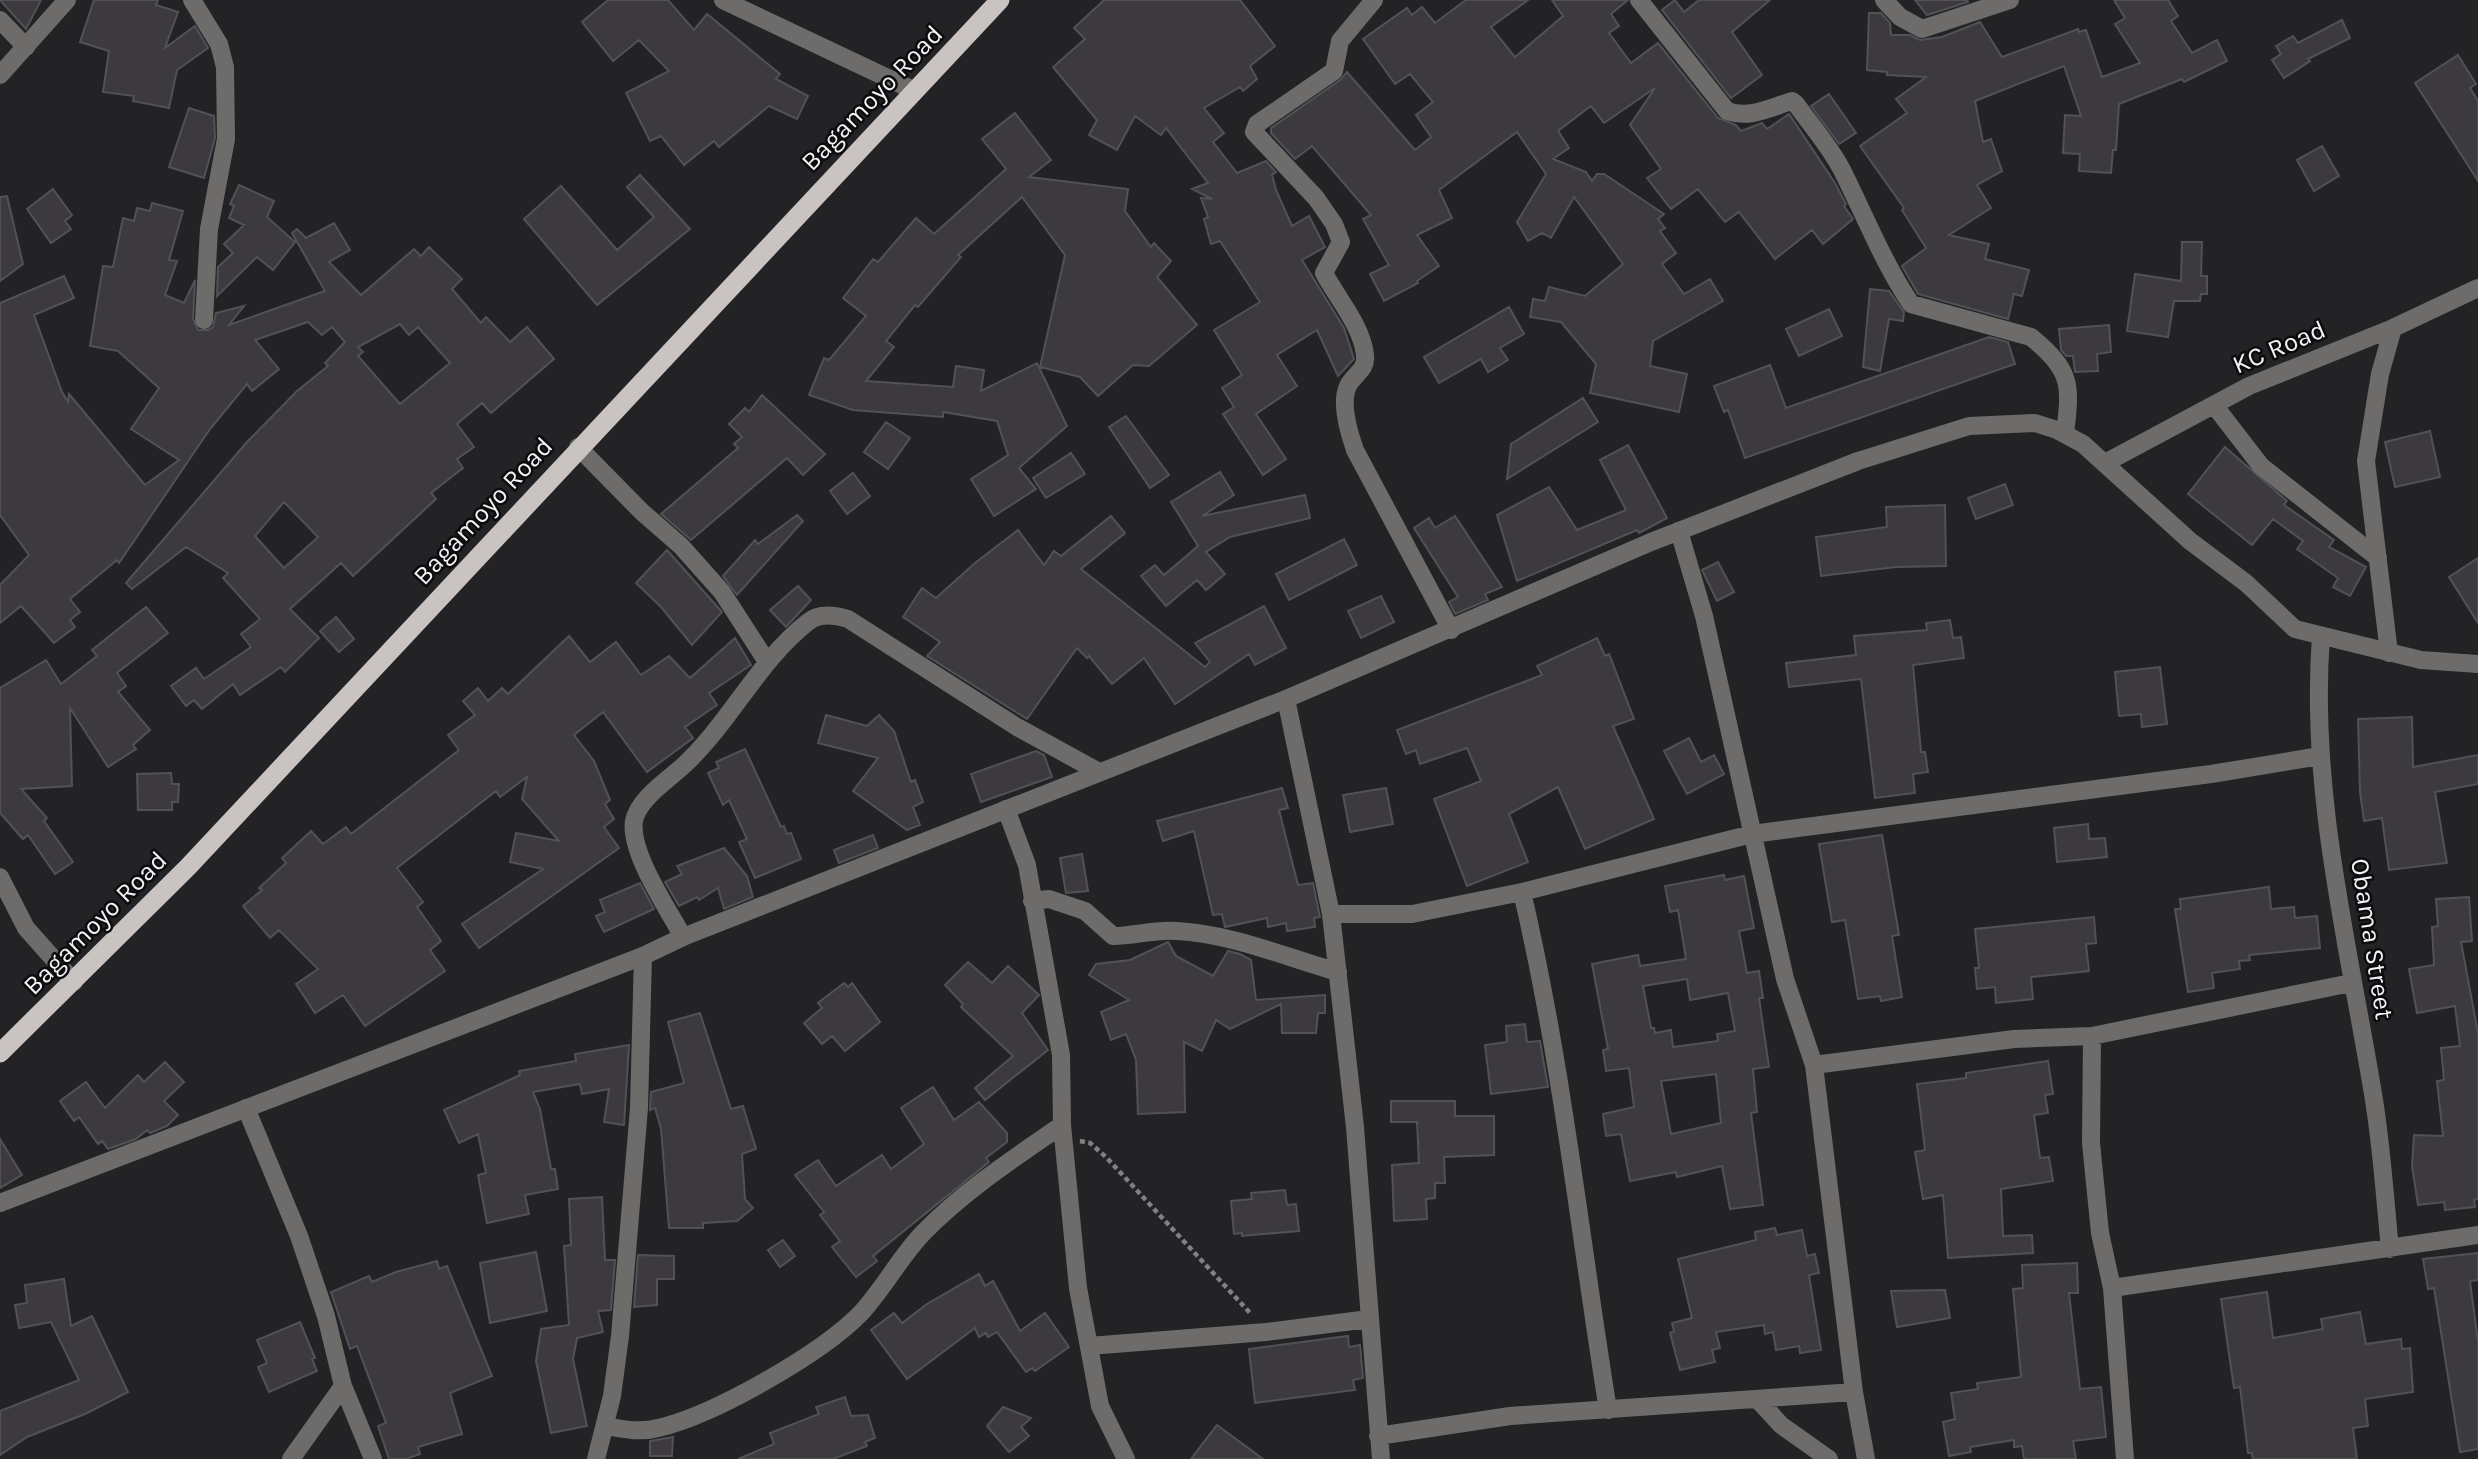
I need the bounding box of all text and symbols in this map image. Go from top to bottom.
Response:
street label: Bagamoyo Road [795,19,949,177]
street label: KC Road [2228,314,2330,380]
street label: Bagamoyo Road [407,431,559,591]
street label: Bagamoyo Road [17,845,173,1001]
street label: Obama Street [2344,856,2400,1022]

